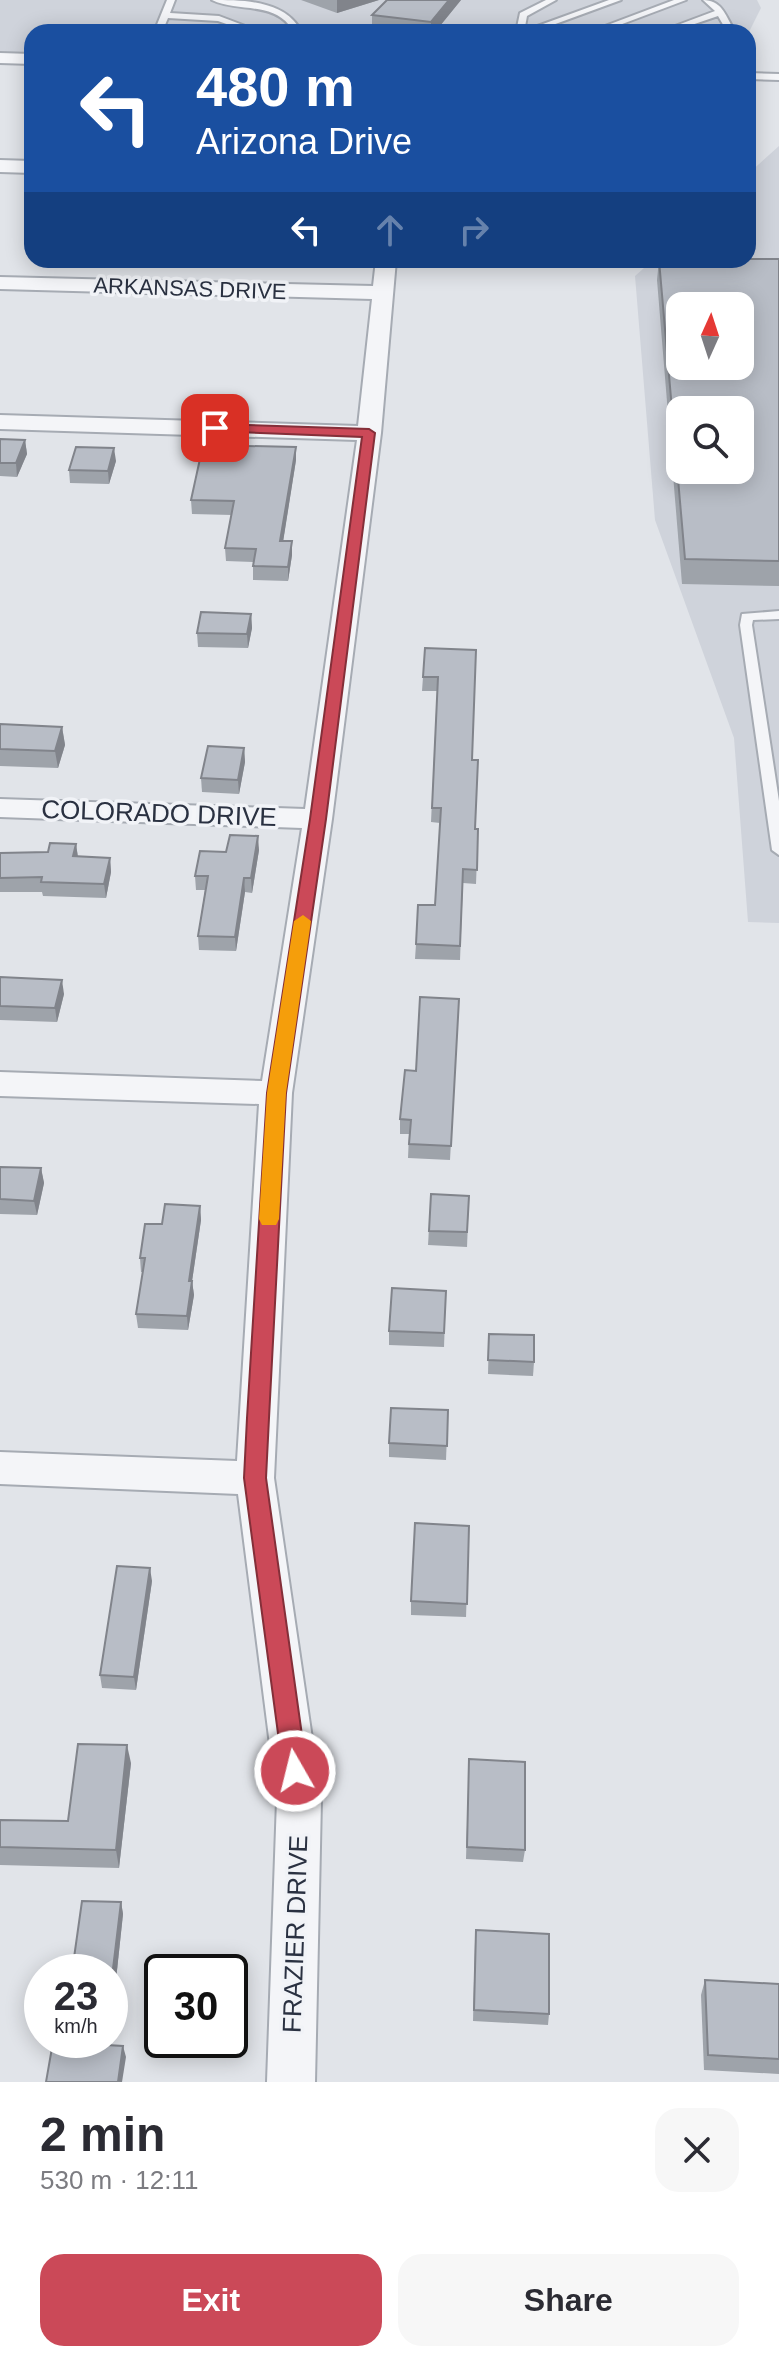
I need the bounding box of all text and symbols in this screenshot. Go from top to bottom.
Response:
text: 480 m [196,55,355,118]
icon: left [64,56,168,160]
text: Arizona Drive [196,121,412,162]
icon: left [284,208,328,252]
icon: ahead [368,208,412,252]
icon: right [452,208,496,252]
street label: ARKANSAS DRIVE [93,273,287,304]
north arrow [666,292,754,380]
map controls [666,292,754,484]
pin [181,394,249,462]
button: search [666,396,754,484]
icon: arrive [193,406,237,450]
street label: COLORADO DRIVE [41,794,277,832]
position arrow [253,1729,337,1813]
street label: FRAZIER DRIVE [277,1835,313,2033]
speed limit sign: 30 [144,1954,248,2058]
text: 23 [54,1974,98,2018]
text: km/h [54,2015,98,2037]
text: 2 min [40,2108,165,2161]
button: close [655,2108,739,2192]
text: 530 m · 12:11 [40,2165,199,2195]
button: Exit [40,2254,382,2346]
button: Share [398,2254,739,2346]

